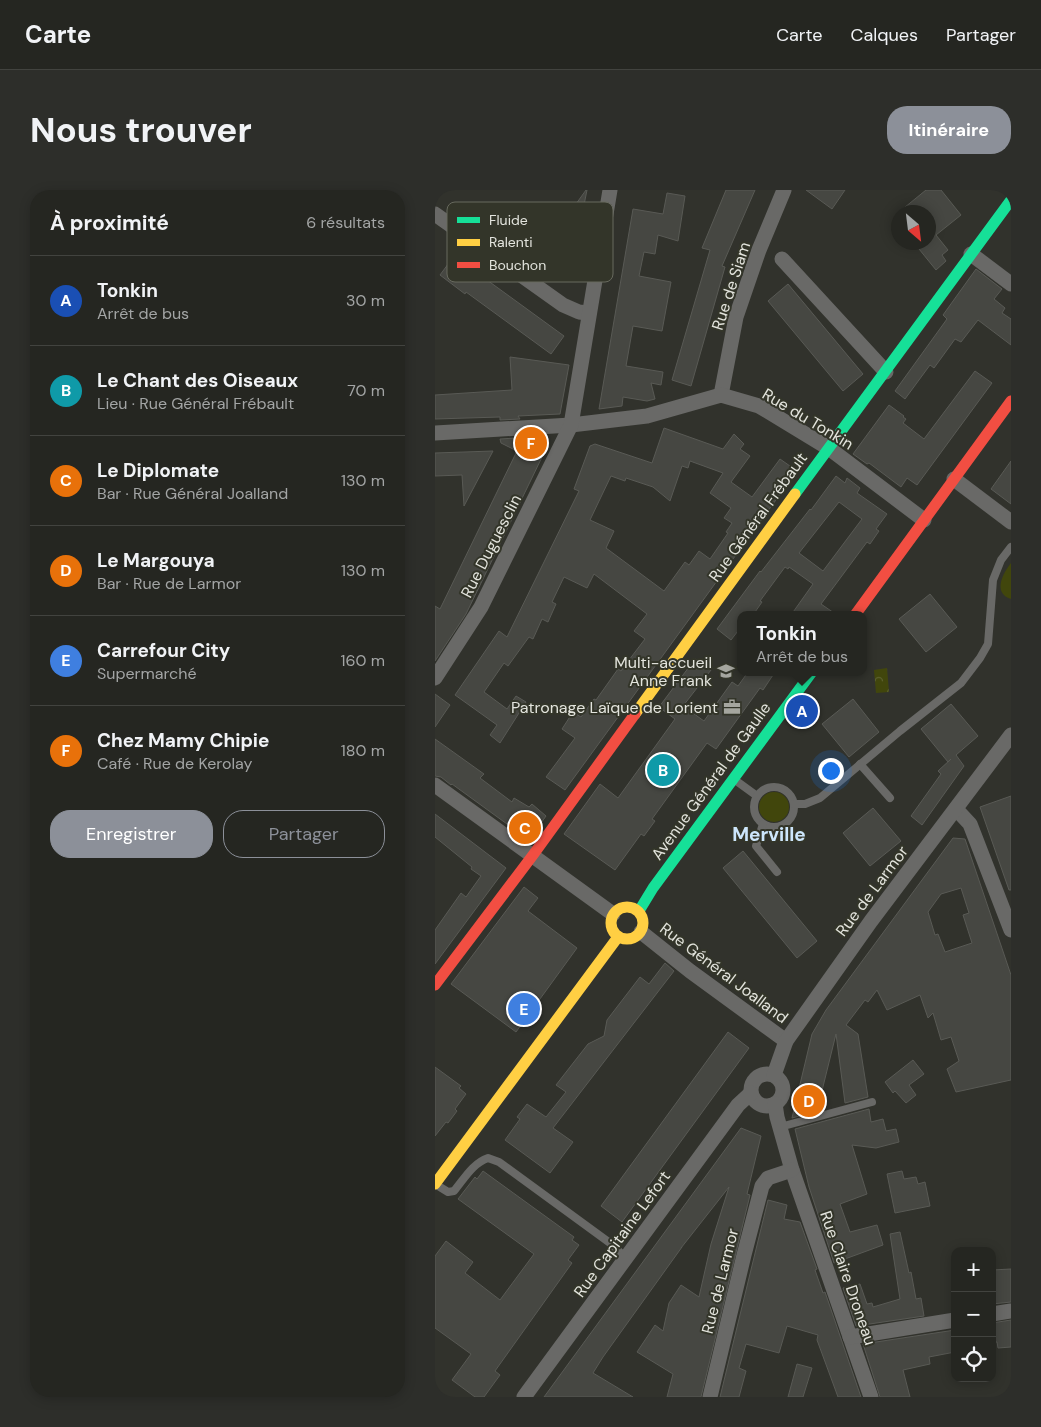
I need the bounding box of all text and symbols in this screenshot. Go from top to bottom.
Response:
text: Carte [25,19,91,50]
text: Carte [776,23,823,47]
text: Calques [851,23,918,47]
text: Partager [946,23,1016,47]
button: Itinéraire [887,106,1011,154]
text: Nous trouver [30,107,252,153]
legend [447,202,613,282]
north arrow [891,205,936,250]
text: À proximité [50,209,169,237]
text: Fluide [489,211,528,229]
text: 6 résultats [306,212,385,233]
text: Ralenti [489,233,533,251]
street label: Rue de Siam [707,239,755,333]
text: Bouchon [489,256,546,274]
text: Tonkin [97,278,158,303]
text: A [60,290,72,311]
text: 30 m [346,290,385,311]
text: Arrêt de bus [97,303,189,324]
text: Le Chant des Oiseaux [97,368,298,393]
text: B [61,380,71,401]
text: 70 m [347,380,385,401]
street label: Rue du Tonkin [759,384,857,454]
text: Lieu · Rue Général Frébault [97,393,294,414]
pin: F [515,424,547,462]
street label: Rue Général Frébault [704,448,812,586]
text: Le Diplomate [97,458,219,483]
text: C [60,470,72,491]
text: 130 m [341,470,385,491]
text: Bar · Rue Général Joalland [97,483,288,504]
street label: Rue Duguesclin [456,491,526,601]
text: Le Margouya [97,548,215,573]
text: D [60,560,72,581]
text: 130 m [341,560,385,581]
text: Bar · Rue de Larmor [97,573,241,594]
popup [737,611,867,676]
text: Tonkin [756,621,817,646]
text: Carrefour City [97,638,230,663]
text: Arrêt de bus [756,646,848,667]
text: E [61,650,71,671]
text: 160 m [341,650,385,671]
place label: Multi-accueil Anne Frank [614,652,712,691]
school or university icon: Multi-accueil Anne Frank [716,661,736,681]
text: Supermarché [97,663,197,684]
pin: A [786,692,818,730]
place label: Patronage Laïque de Lorient [511,697,718,718]
office icon: Patronage Laïque de Lorient [722,697,742,717]
street label: Avenue Général de Gaulle [647,698,775,864]
text: Chez Mamy Chipie [97,728,269,753]
text: F [62,740,70,761]
text: 180 m [341,740,385,761]
pin: B [647,751,679,789]
text: Café · Rue de Kerolay [97,753,252,774]
your location [818,758,844,784]
pin: C [509,809,541,847]
button: Enregistrer [50,810,213,858]
button: Partager [223,810,385,858]
district label: Merville [732,822,806,847]
street label: Rue de Larmor [831,841,913,940]
street label: Rue Général Joalland [656,918,792,1028]
pin: E [508,990,540,1028]
pin: D [793,1082,825,1120]
street label: Rue Capitaine Lefort [569,1167,675,1301]
street label: Rue Claire Droneau [815,1208,881,1348]
street label: Rue de Larmor [697,1226,743,1336]
map controls [951,1247,996,1382]
button: + [951,1247,996,1292]
button: − [951,1292,996,1337]
button: locate [951,1337,996,1382]

